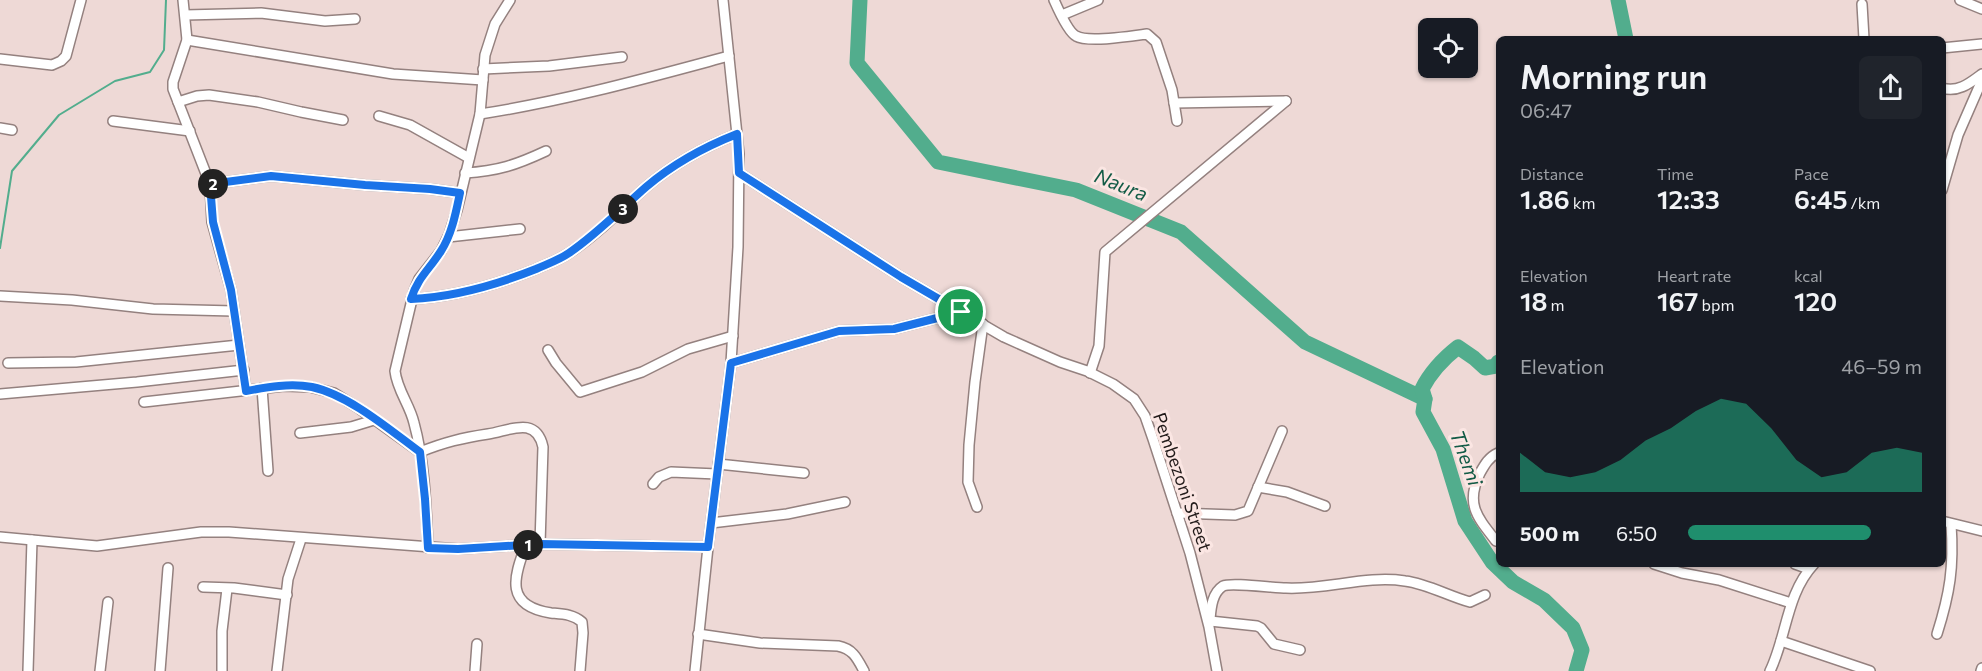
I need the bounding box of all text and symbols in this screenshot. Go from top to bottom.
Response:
map controls [1418,18,1478,78]
button: locate [1418,18,1478,78]
text: Morning run [1520,55,1707,96]
button: share [1859,56,1922,119]
text: 06:47 [1520,98,1572,122]
water label: Naura [1091,163,1151,205]
text: Distance [1520,164,1584,183]
text: Time [1657,164,1694,183]
text: Pace [1794,164,1829,183]
pin: 2 [198,169,228,199]
text: 2 [208,174,218,193]
text: 1.86 [1520,183,1570,214]
text: 12:33 [1657,183,1720,214]
text: 6:45 [1794,183,1848,214]
text: km [1570,193,1595,212]
text: /km [1848,193,1880,212]
pin: 3 [608,194,638,224]
text: 3 [618,199,628,218]
text: Elevation [1520,266,1588,285]
text: Heart rate [1657,266,1731,285]
text: kcal [1794,266,1823,285]
text: 18 [1520,285,1548,316]
text: 167 [1657,285,1698,316]
text: 120 [1794,285,1837,316]
pin [935,286,986,337]
icon: arrive [944,295,977,328]
text: m [1548,295,1565,314]
text: bpm [1698,295,1734,314]
text: Elevation [1520,354,1605,378]
text: 46–59 m [1841,354,1922,378]
street label: Pembezoni Street [1149,409,1217,554]
water label: Themi [1446,427,1488,490]
text: 500 m [1520,521,1580,545]
text: 6:50 [1616,521,1657,545]
pin: 1 [513,530,543,560]
text: 1 [524,535,532,554]

